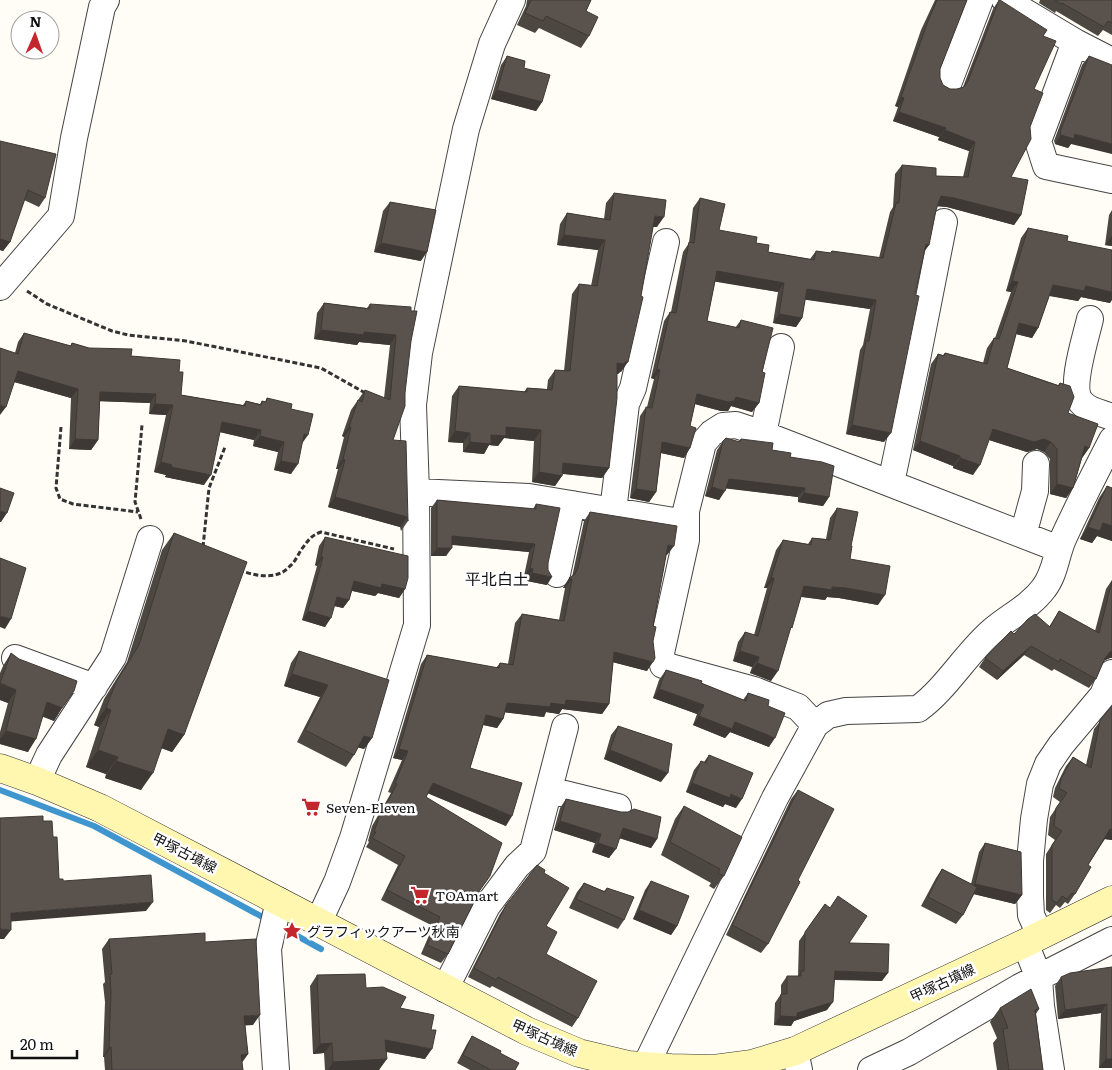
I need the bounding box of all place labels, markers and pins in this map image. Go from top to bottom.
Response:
supermarket icon: Seven-Eleven [300,796,322,818]
place label: Seven-Eleven [326,797,416,817]
supermarket icon: TOAmart [409,884,431,906]
place label: TOAmart [435,885,499,905]
place icon: グラフィックアーツ秋南 [281,920,303,942]
place label: グラフィックアーツ秋南 [307,921,460,941]

